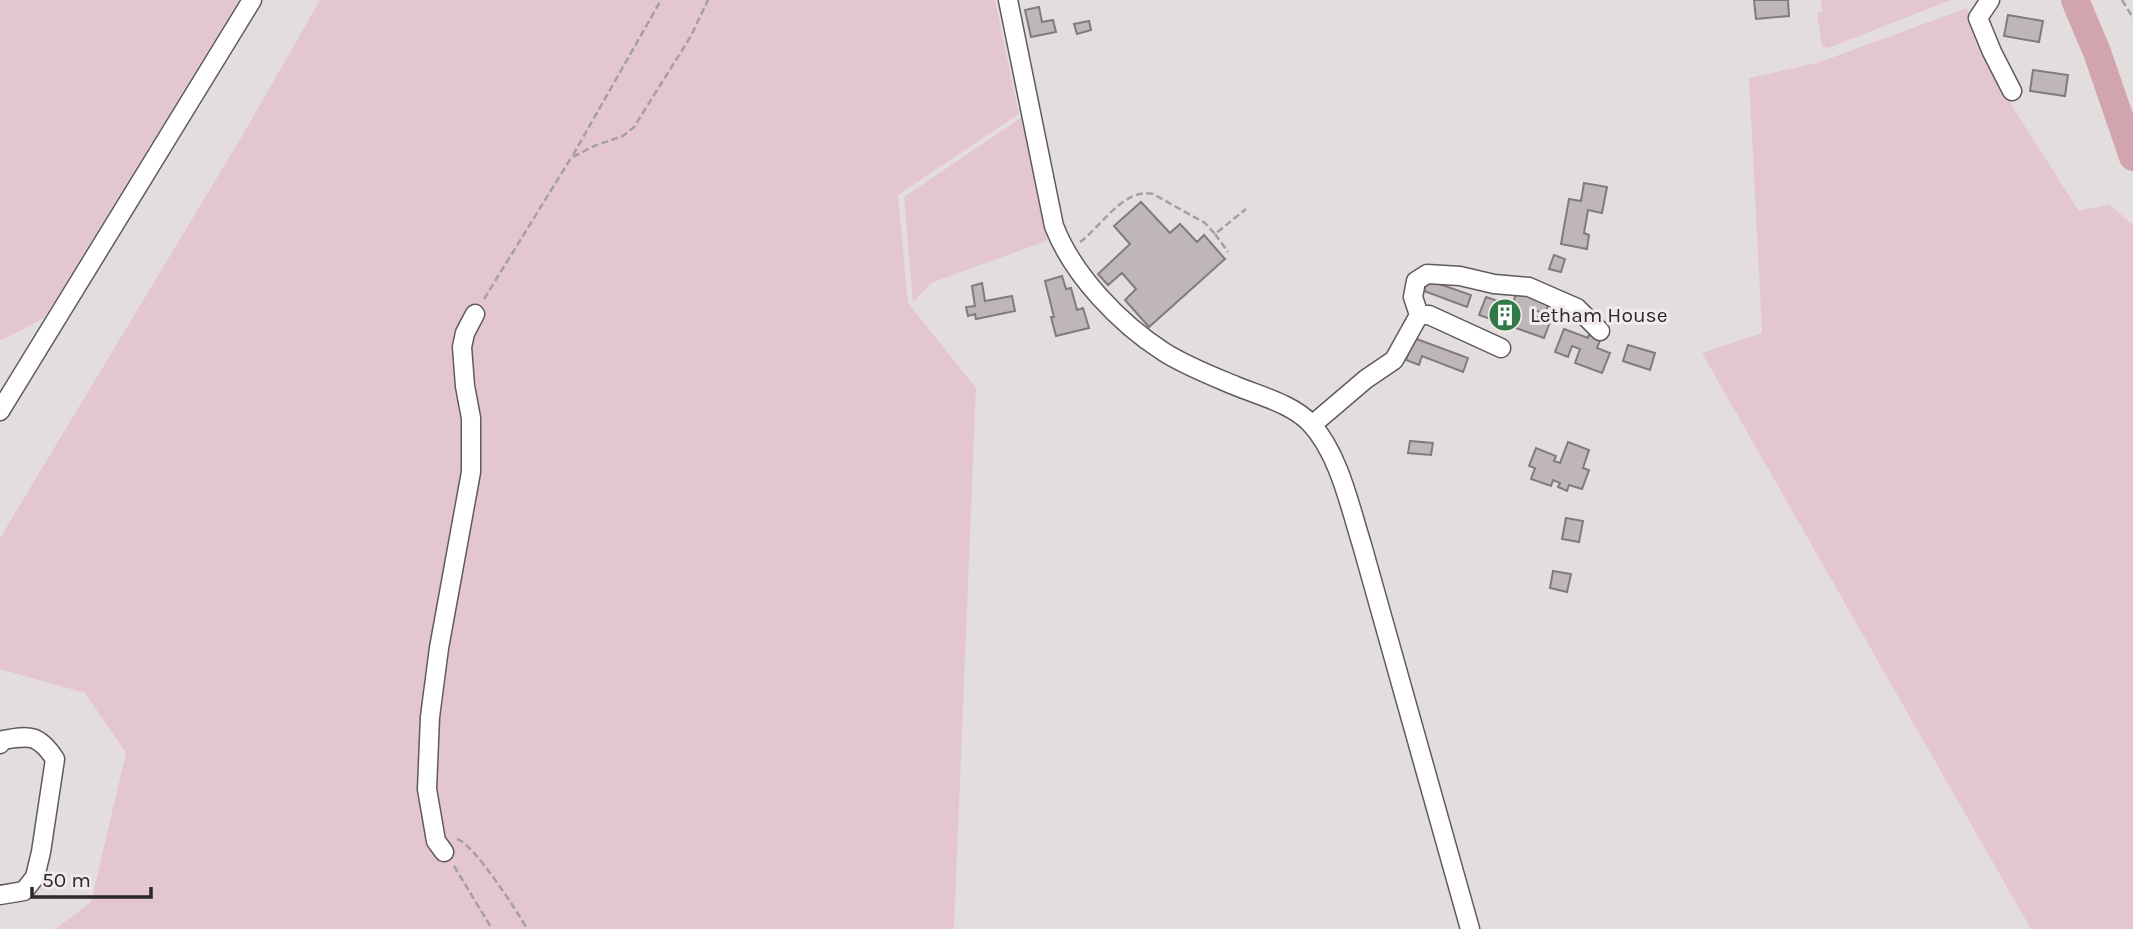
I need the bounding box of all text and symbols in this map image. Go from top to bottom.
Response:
building icon: Letham House [1486,296,1524,334]
place label: Letham House [1530,303,1667,327]
scale bar [32,856,150,900]
text: 50 m [42,868,91,892]

